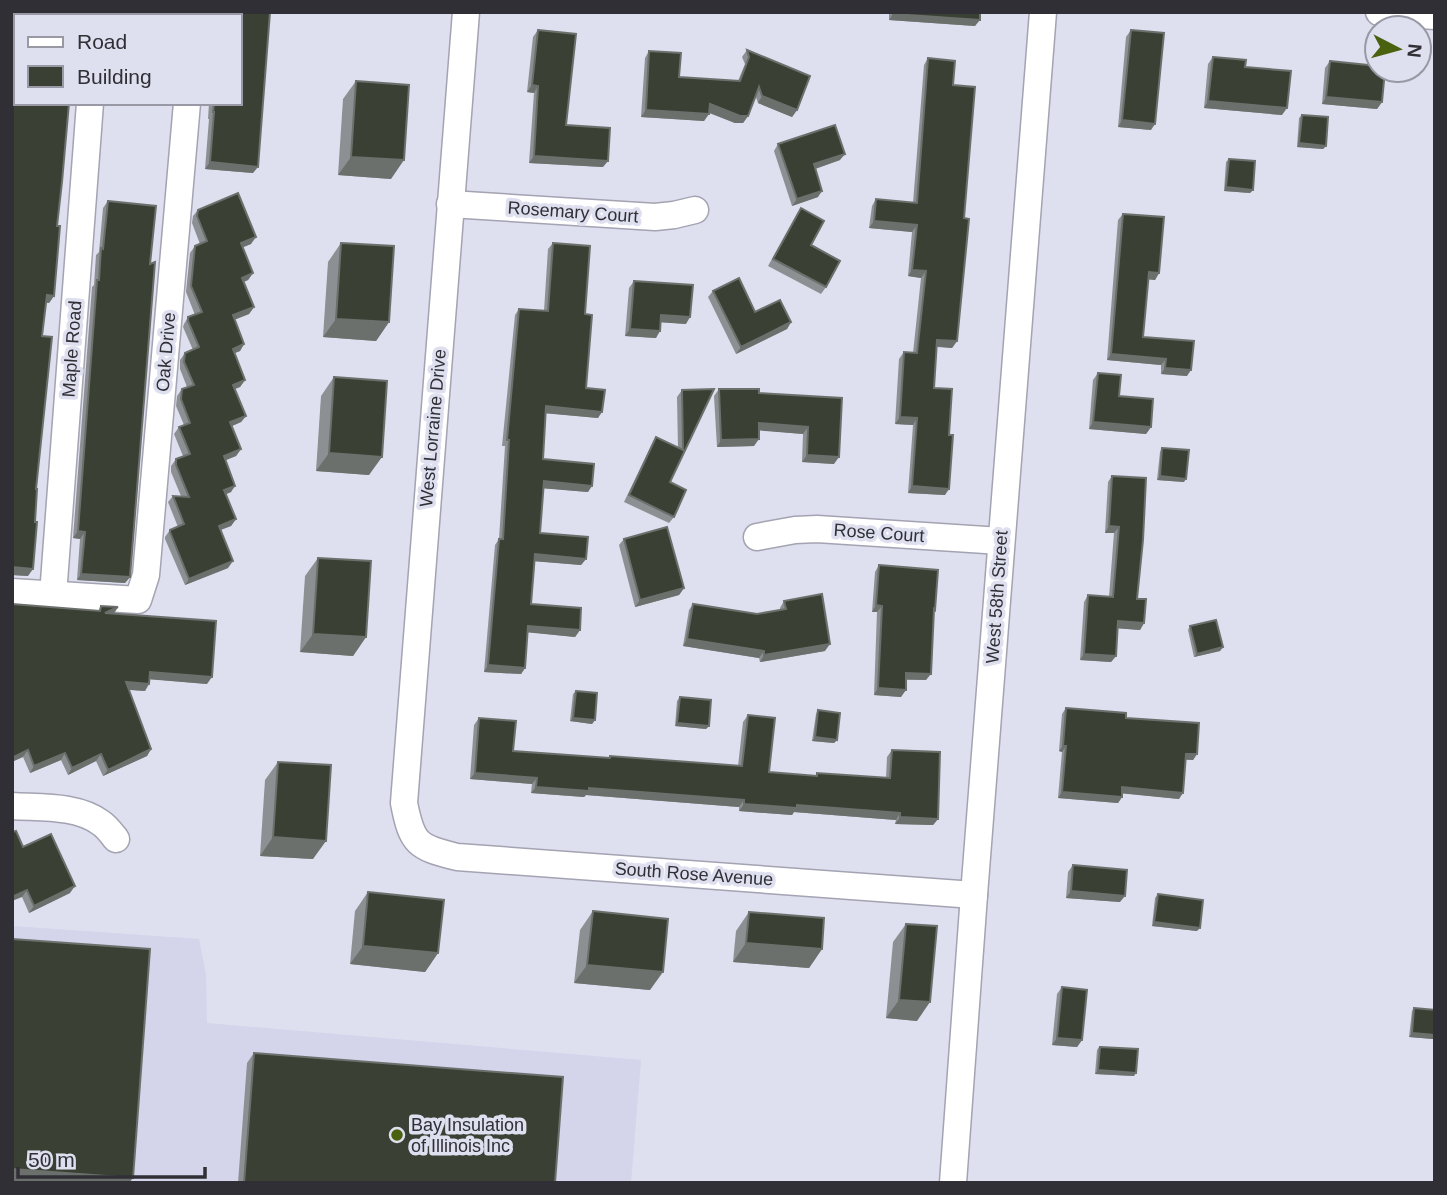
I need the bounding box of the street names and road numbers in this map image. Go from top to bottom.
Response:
street label: Rosemary Court [507,197,639,227]
street label: Maple Road [59,300,85,398]
street label: Oak Drive [153,311,179,393]
street label: West Lorraine Drive [416,348,450,508]
street label: Rose Court [833,520,925,546]
street label: West 58th Street [982,530,1012,664]
street label: South Rose Avenue [614,858,774,890]

